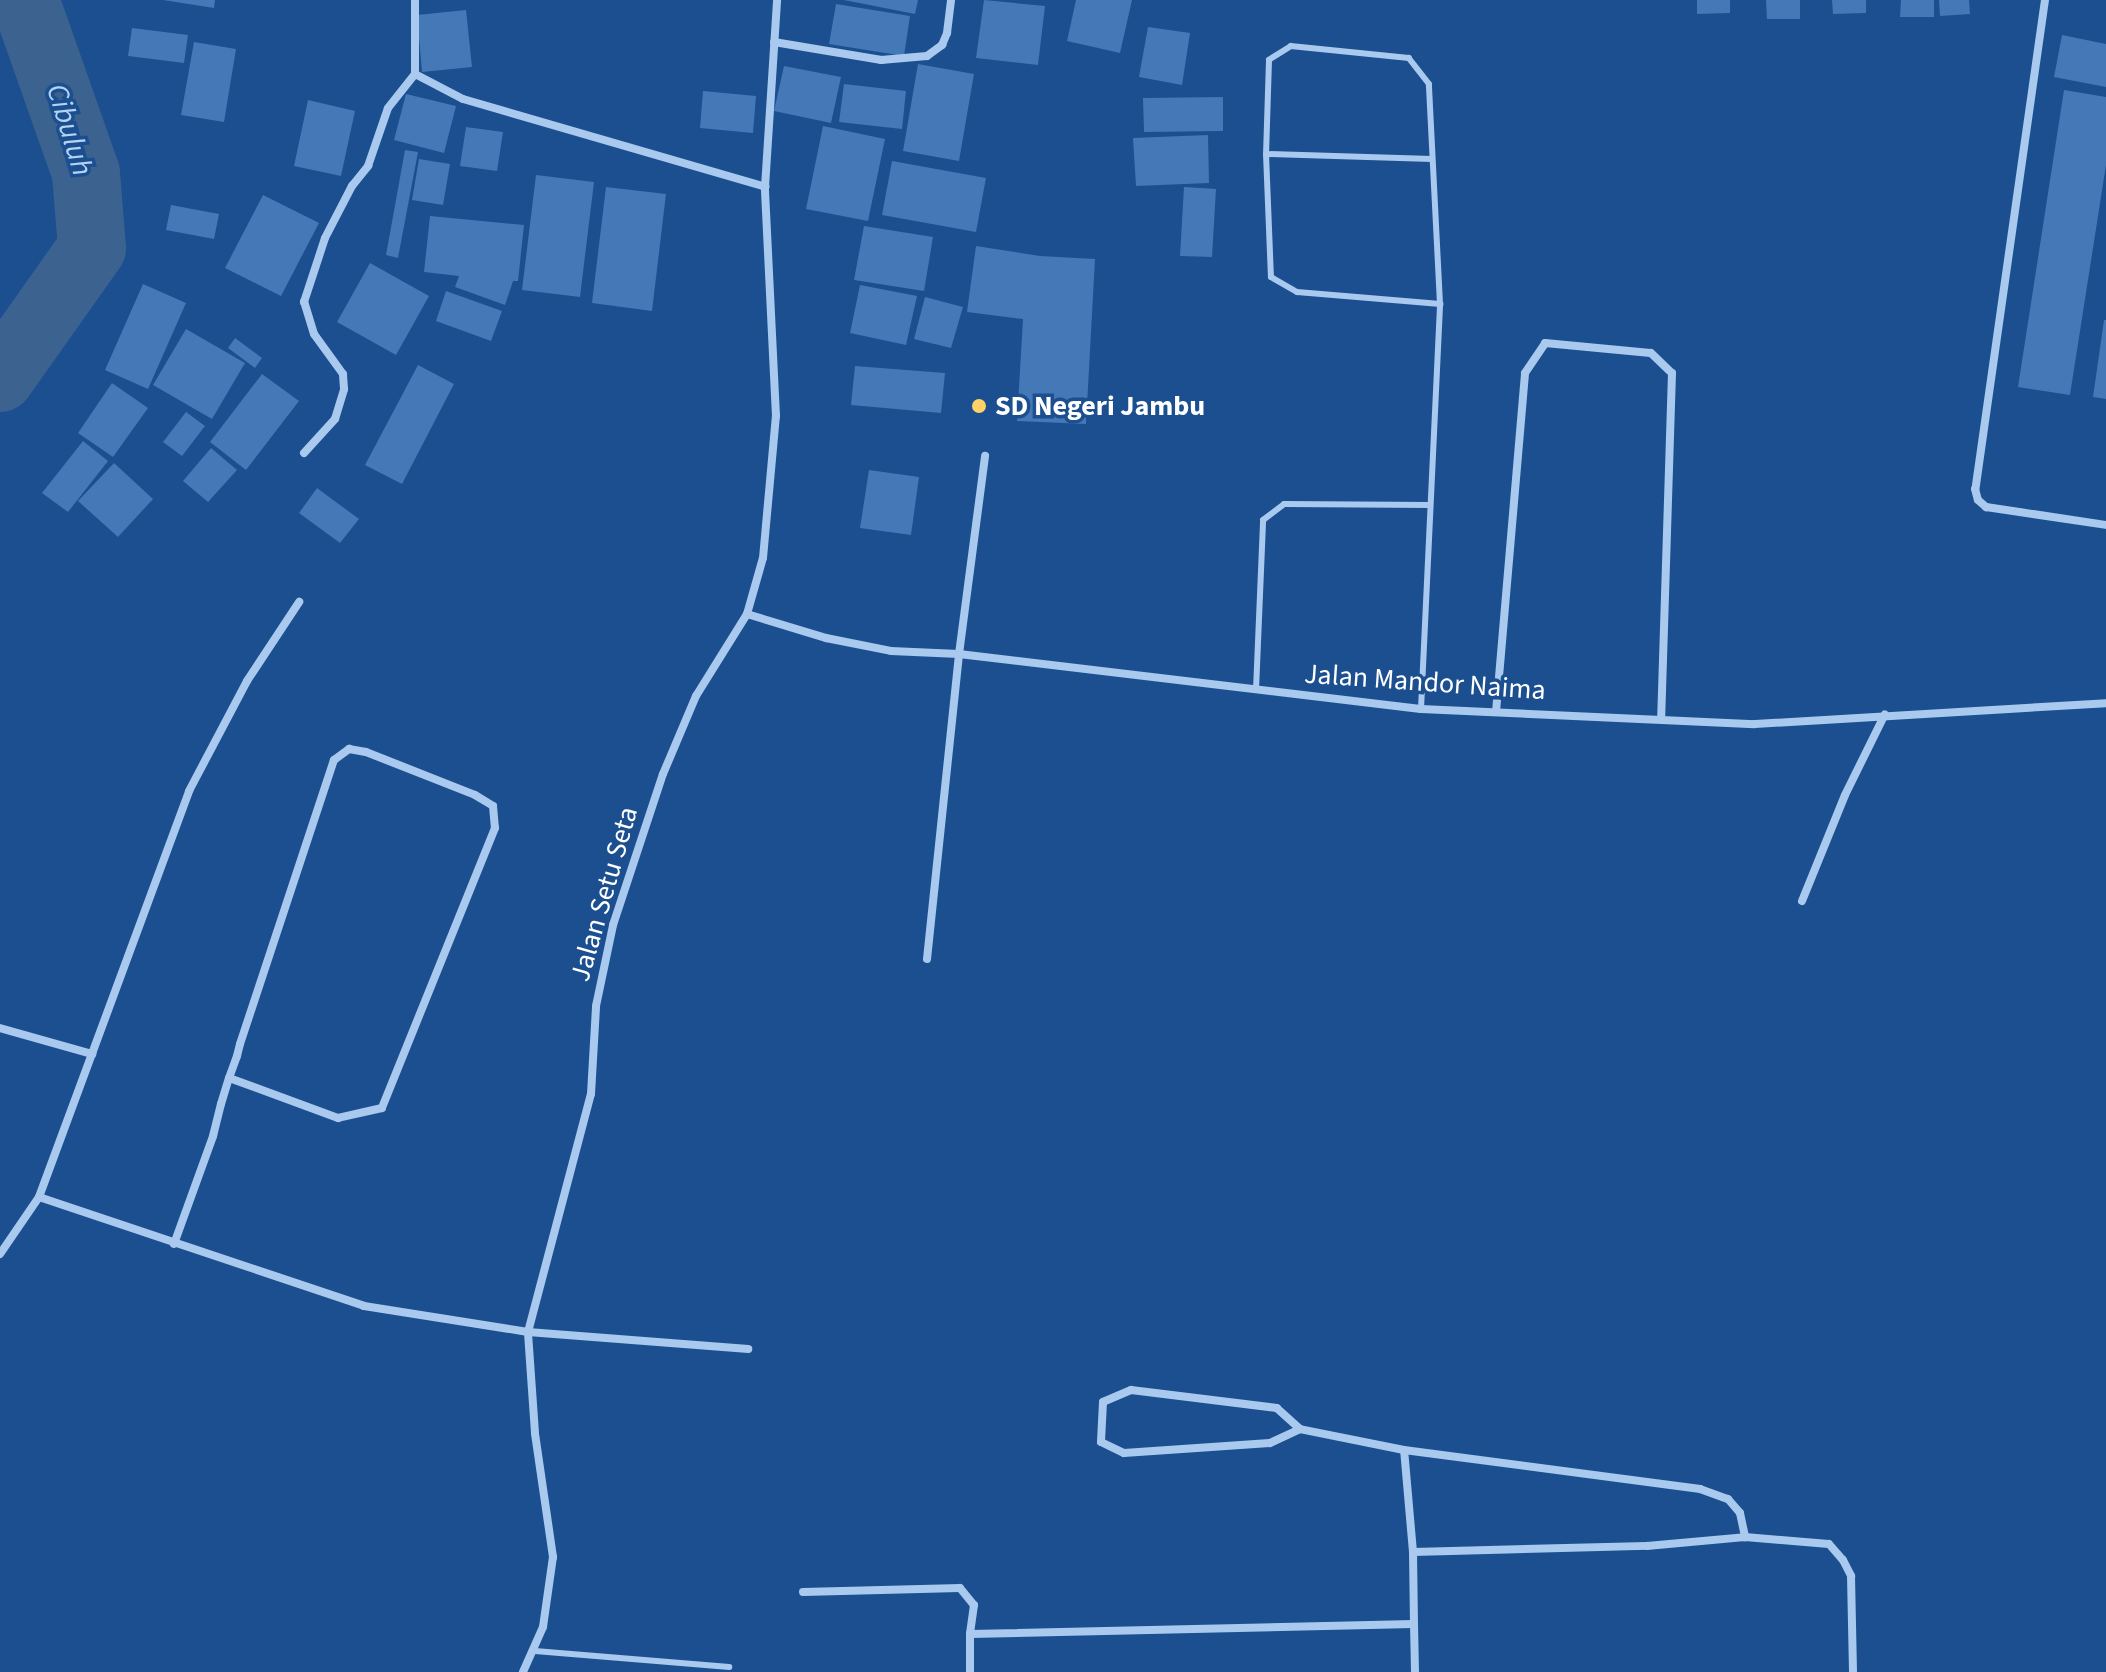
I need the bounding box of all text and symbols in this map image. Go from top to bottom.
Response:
water label: Cibuluh [38,80,100,180]
place label: SD Negeri Jambu [995,389,1205,423]
marker: SD Negeri Jambu [970,397,988,415]
street label: Jalan Mandor Naima [1303,657,1547,707]
street label: Jalan Setu Seta [563,803,645,985]

